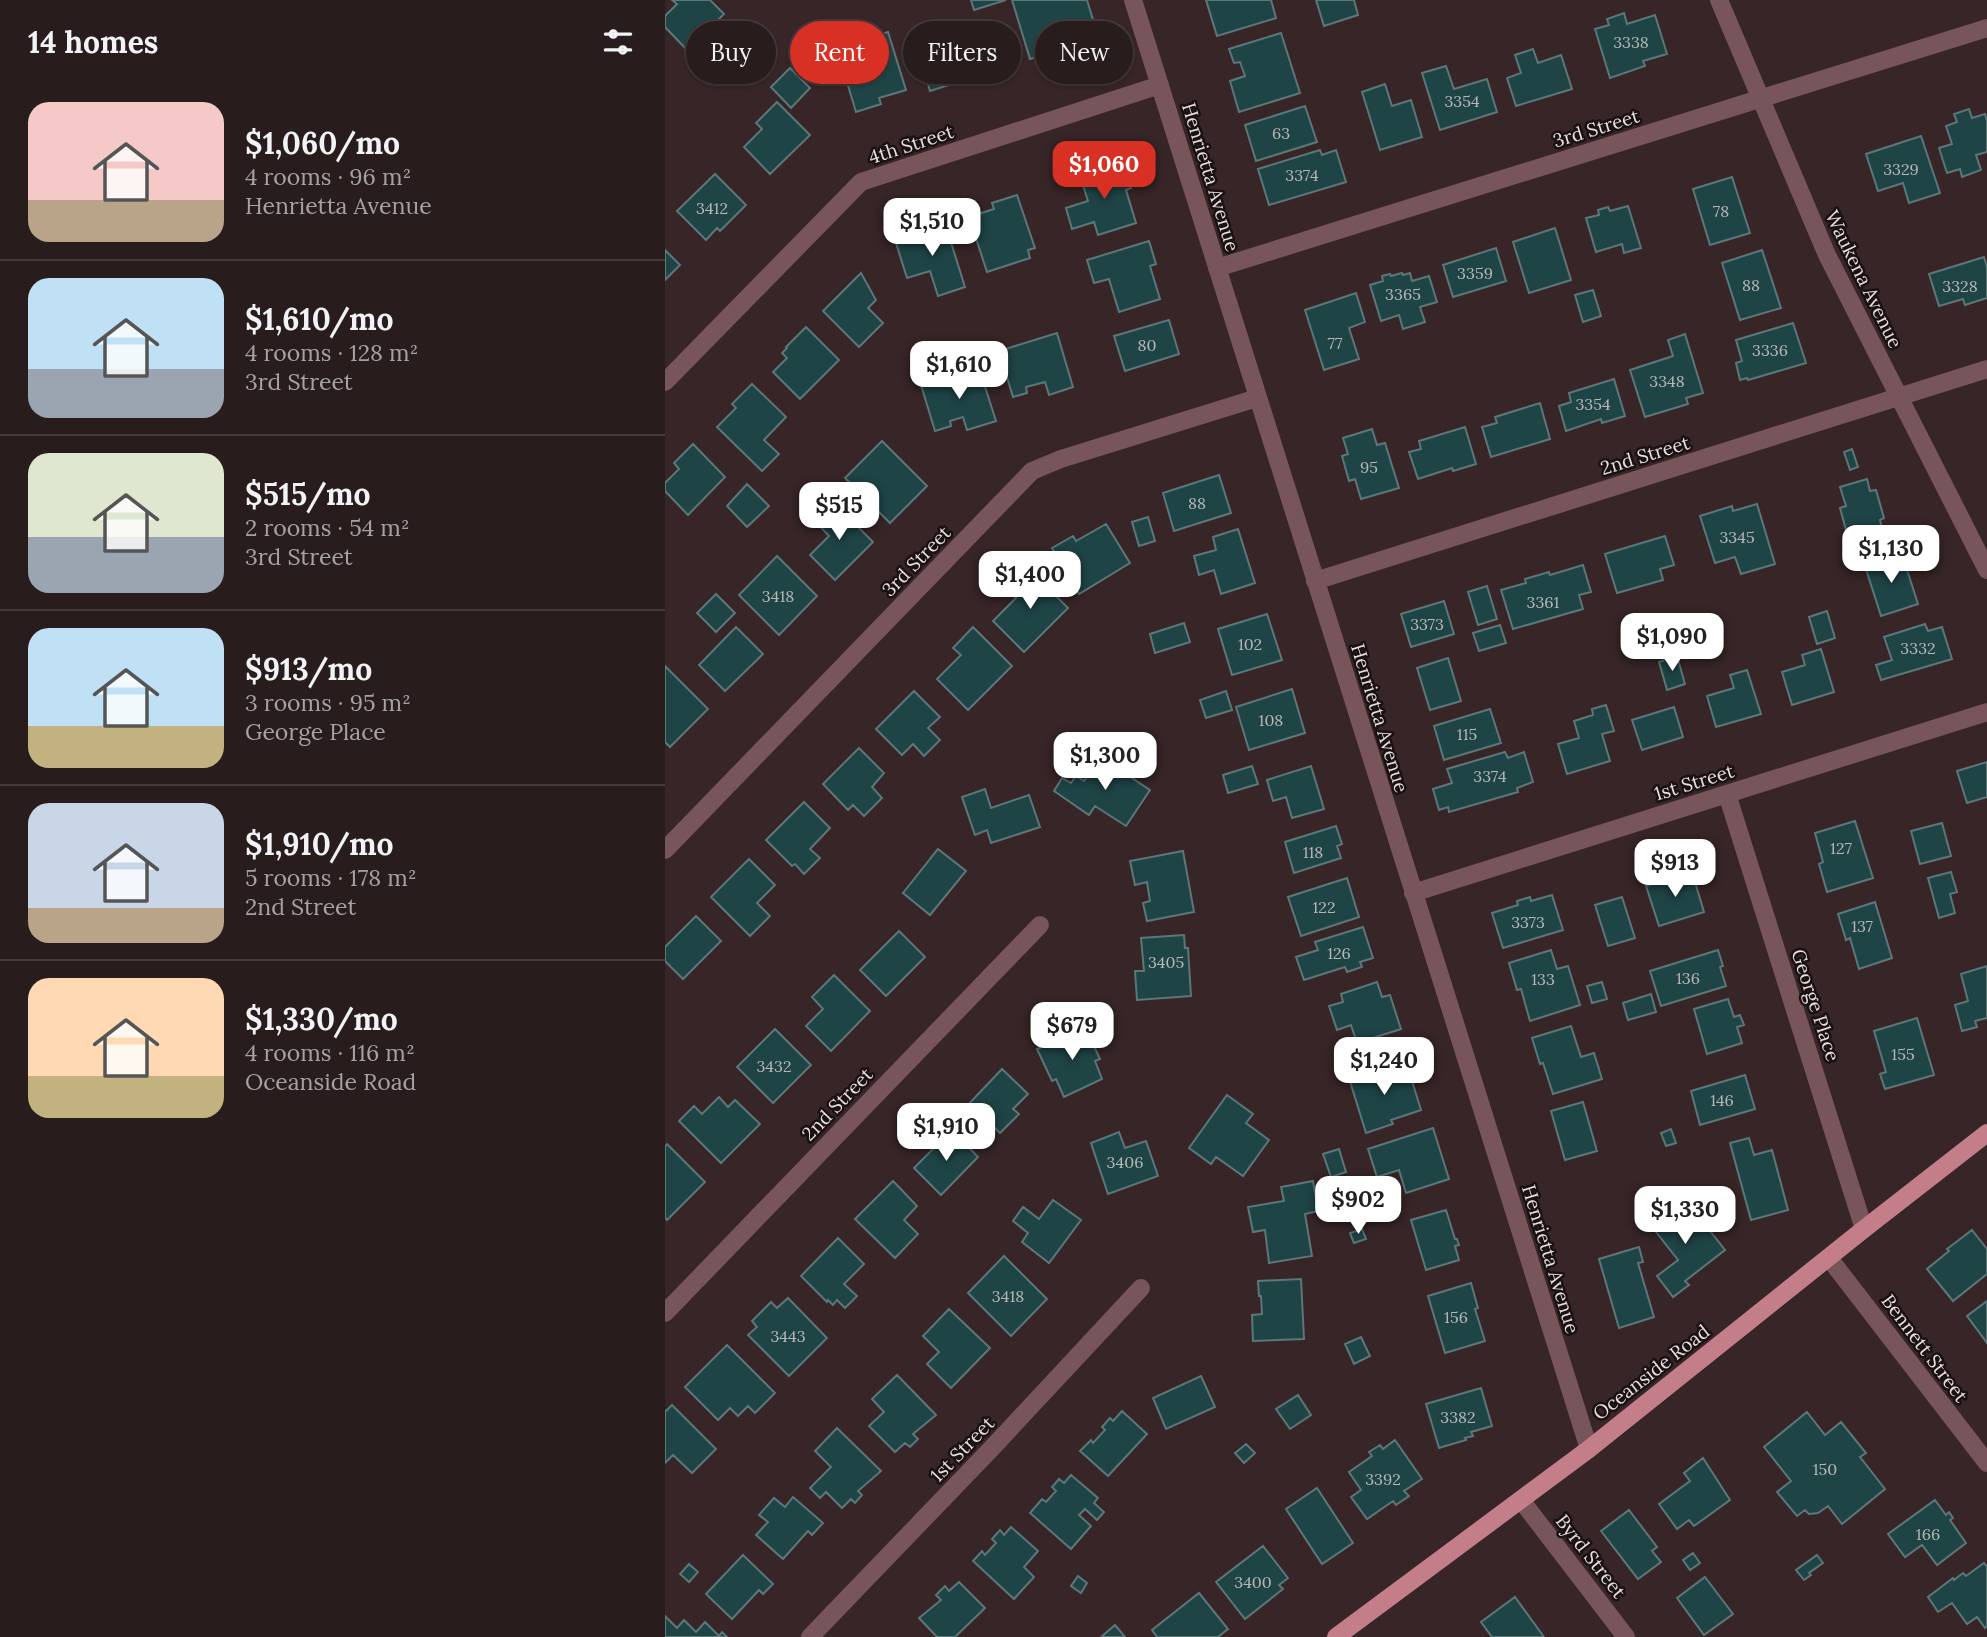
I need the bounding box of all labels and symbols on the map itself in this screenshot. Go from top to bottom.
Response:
house number: 3338 [1613,32,1649,52]
house number: 3354 [1444,91,1480,111]
street label: Henrietta Avenue [1177,100,1245,254]
street label: 3rd Street [1550,103,1643,152]
street label: 4th Street [865,119,957,169]
house number: 63 [1272,123,1290,143]
pin: $1,060 [1047,142,1161,201]
house number: 3329 [1883,159,1919,179]
house number: 3374 [1285,165,1319,185]
house number: 3412 [696,198,728,218]
pin: $1,510 [875,198,989,258]
house number: 78 [1713,201,1729,221]
street label: Waukena Avenue [1820,206,1908,352]
house number: 3359 [1457,263,1493,283]
house number: 88 [1742,275,1760,295]
house number: 3328 [1942,276,1978,296]
house number: 3365 [1385,284,1421,304]
house number: 77 [1328,333,1343,353]
house number: 80 [1138,335,1157,355]
house number: 3336 [1752,340,1788,360]
pin: $1,610 [902,342,1016,401]
house number: 3348 [1649,371,1685,391]
house number: 3354 [1575,394,1611,414]
street label: 2nd Street [1598,430,1693,480]
house number: 95 [1360,457,1378,477]
pin: $515 [798,482,880,542]
house number: 88 [1188,493,1206,513]
street label: 3rd Street [876,520,956,601]
pin: $1,130 [1834,526,1948,585]
house number: 3345 [1719,527,1755,547]
pin: $1,400 [973,552,1087,611]
house number: 3418 [762,586,794,606]
house number: 3361 [1527,592,1560,612]
house number: 3373 [1410,614,1444,634]
pin: $1,090 [1615,614,1729,673]
house number: 102 [1238,634,1262,654]
house number: 3332 [1900,638,1936,658]
street label: Henrietta Avenue [1346,641,1414,795]
house number: 108 [1259,710,1283,730]
house number: 115 [1457,724,1477,744]
pin: $1,300 [1048,732,1162,792]
street label: 1st Street [1651,758,1737,805]
house number: 3374 [1473,766,1507,786]
house number: 127 [1830,838,1853,858]
pin: $913 [1634,839,1716,899]
house number: 118 [1303,842,1323,862]
house number: 122 [1312,897,1336,917]
house number: 3373 [1511,912,1545,932]
house number: 137 [1851,916,1873,936]
house number: 126 [1327,943,1351,963]
street label: George Place [1787,946,1845,1064]
house number: 3405 [1148,952,1184,972]
house number: 136 [1676,968,1700,988]
house number: 133 [1531,969,1555,989]
pin: $679 [1031,1002,1113,1062]
pin: $1,240 [1327,1038,1441,1097]
house number: 155 [1891,1044,1915,1064]
house number: 3432 [756,1056,792,1076]
street label: 2nd Street [796,1062,878,1145]
house number: 146 [1710,1090,1734,1110]
pin: $1,910 [889,1104,1003,1163]
house number: 3406 [1107,1152,1143,1172]
pin: $902 [1317,1176,1399,1236]
street label: Henrietta Avenue [1517,1182,1585,1336]
pin: $1,330 [1628,1186,1742,1246]
house number: 3418 [992,1286,1024,1306]
street label: Bennett Street [1877,1289,1974,1407]
house number: 156 [1444,1307,1468,1327]
street label: Oceanside Road [1588,1319,1714,1425]
house number: 3443 [770,1326,806,1346]
house number: 3382 [1440,1407,1476,1427]
street label: 1st Street [925,1411,1000,1487]
house number: 150 [1813,1459,1837,1479]
house number: 3392 [1365,1469,1401,1489]
street label: Byrd Street [1551,1509,1632,1603]
house number: 166 [1916,1524,1940,1544]
house number: 3400 [1234,1572,1272,1592]

